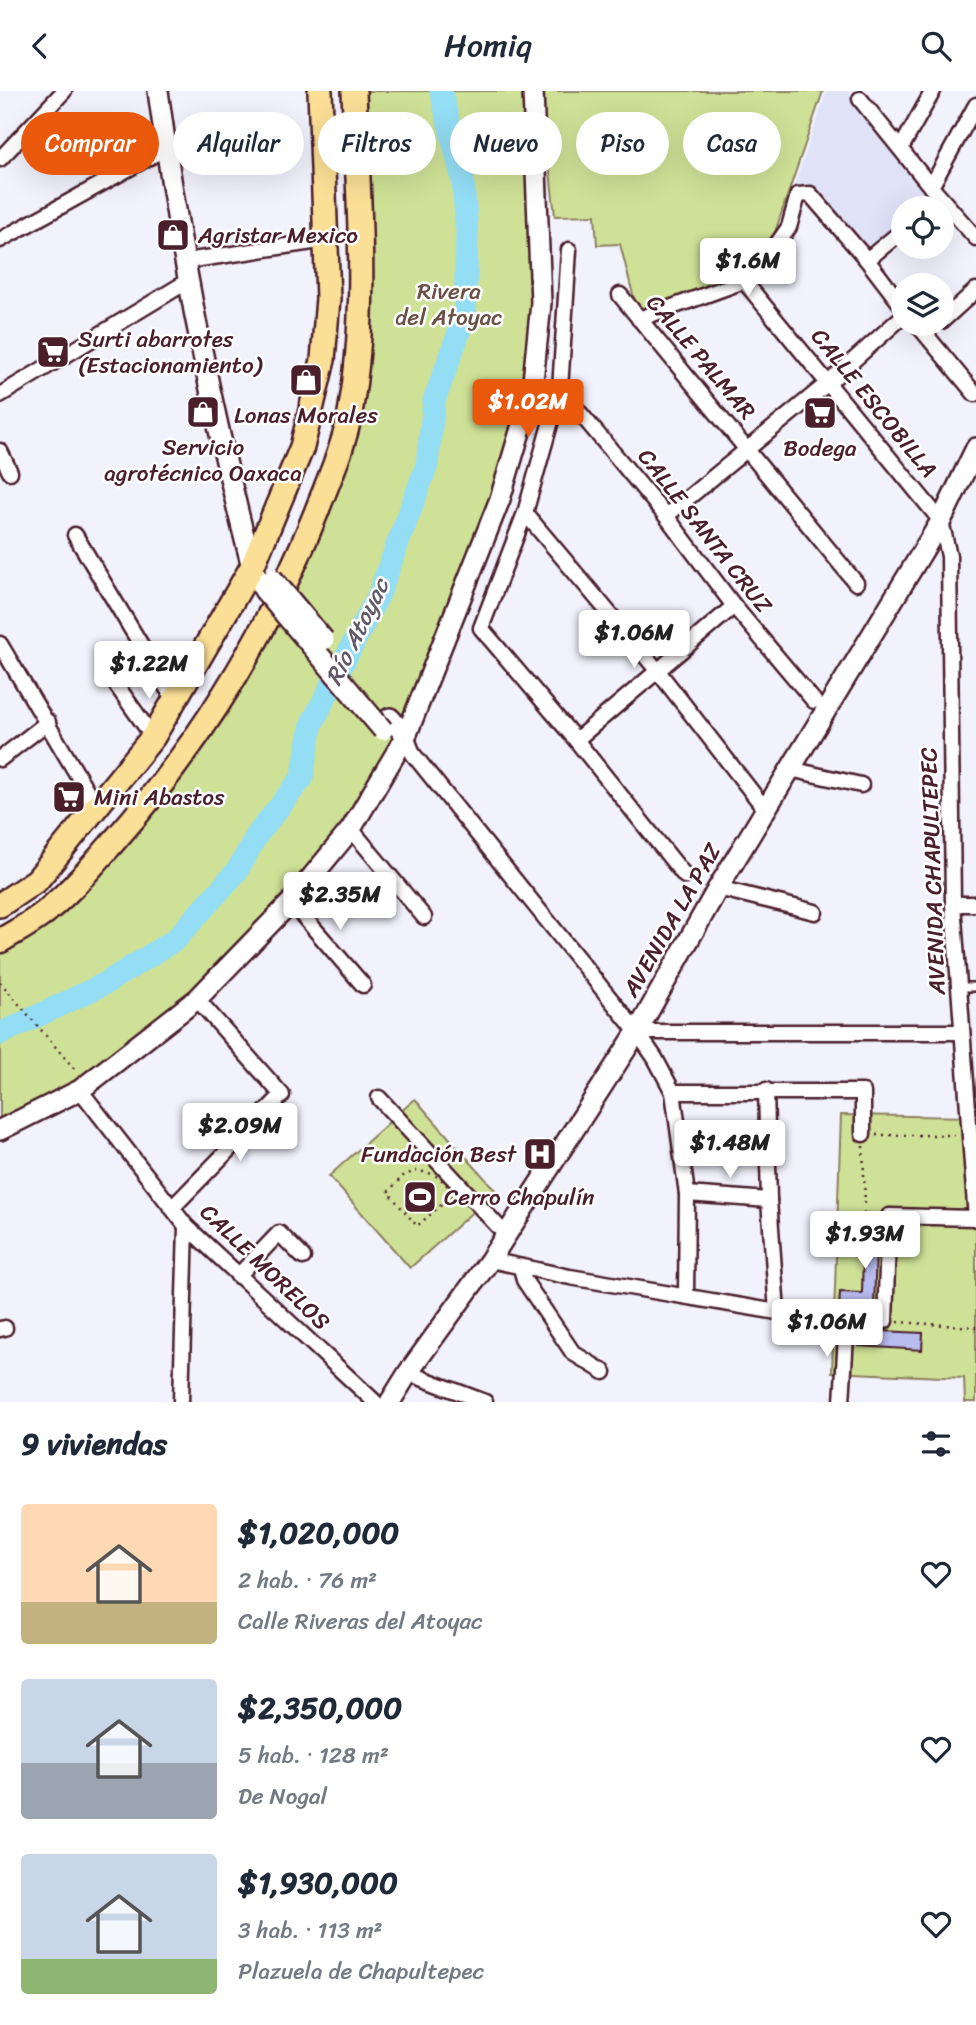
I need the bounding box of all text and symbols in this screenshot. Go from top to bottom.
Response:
text: Homiq [444,17,532,74]
icon: back [21,27,59,65]
icon: search [917,27,955,65]
chip: Comprar [21,112,159,175]
chip: Alquilar [173,112,304,175]
chip: Filtros [318,112,436,175]
chip: Nuevo [450,112,562,175]
chip: Piso [576,112,669,175]
chip: Casa [683,112,781,175]
map controls [891,196,954,336]
button: locate [891,196,954,259]
place label: Agristar Mexico [197,215,358,256]
shop icon: Agristar Mexico [154,216,192,254]
pin: $1.6M [699,239,797,298]
text: $1.6M [716,240,780,281]
park label: Rivera del Atoyac [395,271,503,338]
button: layers [891,273,954,336]
street label: CALLE PALMAR [636,285,766,429]
place label: Surti abarrotes (Estacionamiento) [78,319,264,386]
street label: CALLE ESCOBILLA [800,319,948,487]
supermarket icon: Surti abarrotes (Estacionamiento) [34,333,72,371]
shop icon: Lonas Morales [287,361,325,399]
pin: $1.02M [471,379,585,439]
text: $1.02M [489,381,567,422]
shop icon: Servicio agrotécnico Oaxaca [184,393,222,431]
supermarket icon: Bodega [801,394,839,432]
place label: Lonas Morales [234,395,378,436]
place label: Servicio agrotécnico Oaxaca [104,427,302,494]
place label: Bodega [783,428,857,469]
street label: CALLE SANTA CRUZ [627,439,784,624]
water label: Río Atoyac [313,570,402,693]
pin: $1.06M [577,611,691,670]
text: $1.06M [595,612,673,653]
pin: $1.22M [92,641,206,701]
text: $1.22M [110,643,188,684]
street label: AVENIDA CHAPULTEPEC [908,746,958,996]
place label: Mini Abastos [94,777,225,818]
supermarket icon: Mini Abastos [50,778,88,816]
street label: AVENIDA LA PAZ [611,834,733,1006]
pin: $2.35M [283,873,397,932]
text: $2.35M [299,874,381,915]
pin: $2.09M [183,1103,297,1163]
text: $2.09M [198,1105,282,1146]
pin: $1.48M [673,1121,787,1180]
text: $1.48M [690,1122,770,1163]
place label: Fundación Best [361,1134,518,1175]
hospital icon: Fundación Best [521,1135,559,1173]
place label: Cerro Chapulín [444,1177,595,1218]
sports icon: Cerro Chapulín [401,1178,439,1216]
street label: CALLE MORELOS [190,1193,340,1341]
pin: $1.93M [808,1211,922,1271]
text: $1.93M [826,1213,904,1254]
pin: $1.06M [770,1299,884,1359]
text: $1.06M [788,1301,866,1342]
text: 9 viviendas [21,1417,167,1471]
icon: filters [917,1425,955,1463]
text: $1,020,000 [238,1506,399,1560]
icon: home [77,1532,161,1616]
icon: heart [917,1555,955,1593]
text: 2 hab. · 76 m² [238,1560,377,1601]
text: Calle Riveras del Atoyac [238,1601,483,1642]
text: $2,350,000 [238,1681,402,1735]
icon: home [77,1707,161,1791]
icon: heart [917,1730,955,1768]
text: 5 hab. · 128 m² [238,1735,389,1776]
text: De Nogal [238,1776,327,1817]
text: $1,930,000 [238,1856,398,1910]
icon: home [77,1882,161,1966]
icon: heart [917,1905,955,1943]
text: 3 hab. · 113 m² [238,1910,383,1951]
text: Plazuela de Chapultepec [238,1951,484,1992]

